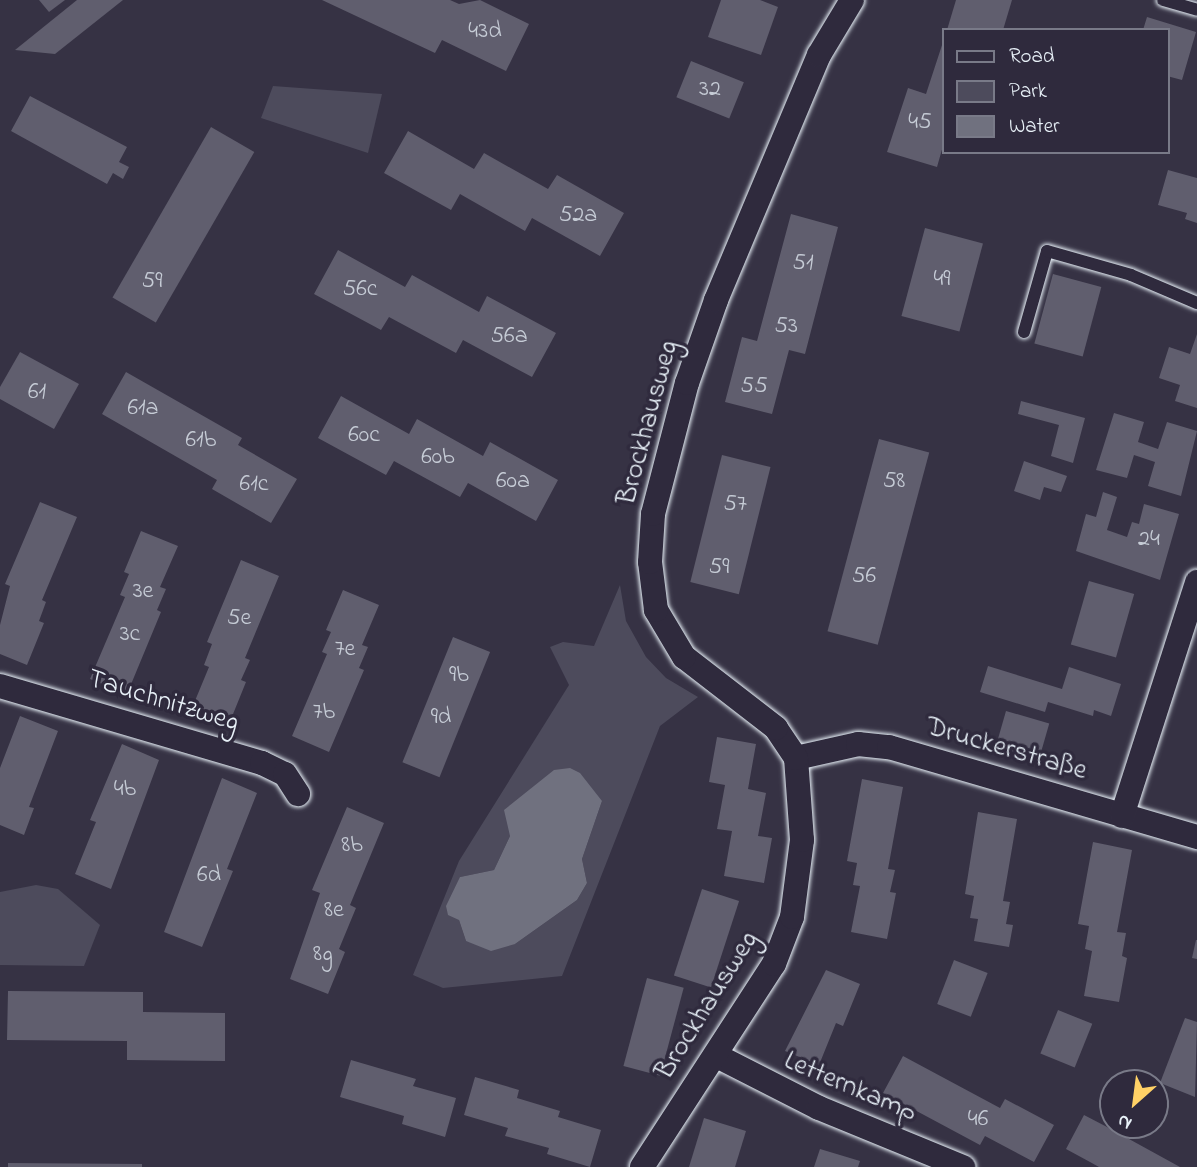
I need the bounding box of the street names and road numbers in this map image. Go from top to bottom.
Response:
street label: Brockhausweg [611,337,687,509]
street label: Tauchnitzweg [83,663,243,741]
street label: Druckerstraße [922,711,1090,789]
street label: Brockhausweg [649,925,767,1087]
street label: Letternkamp [778,1045,922,1131]

